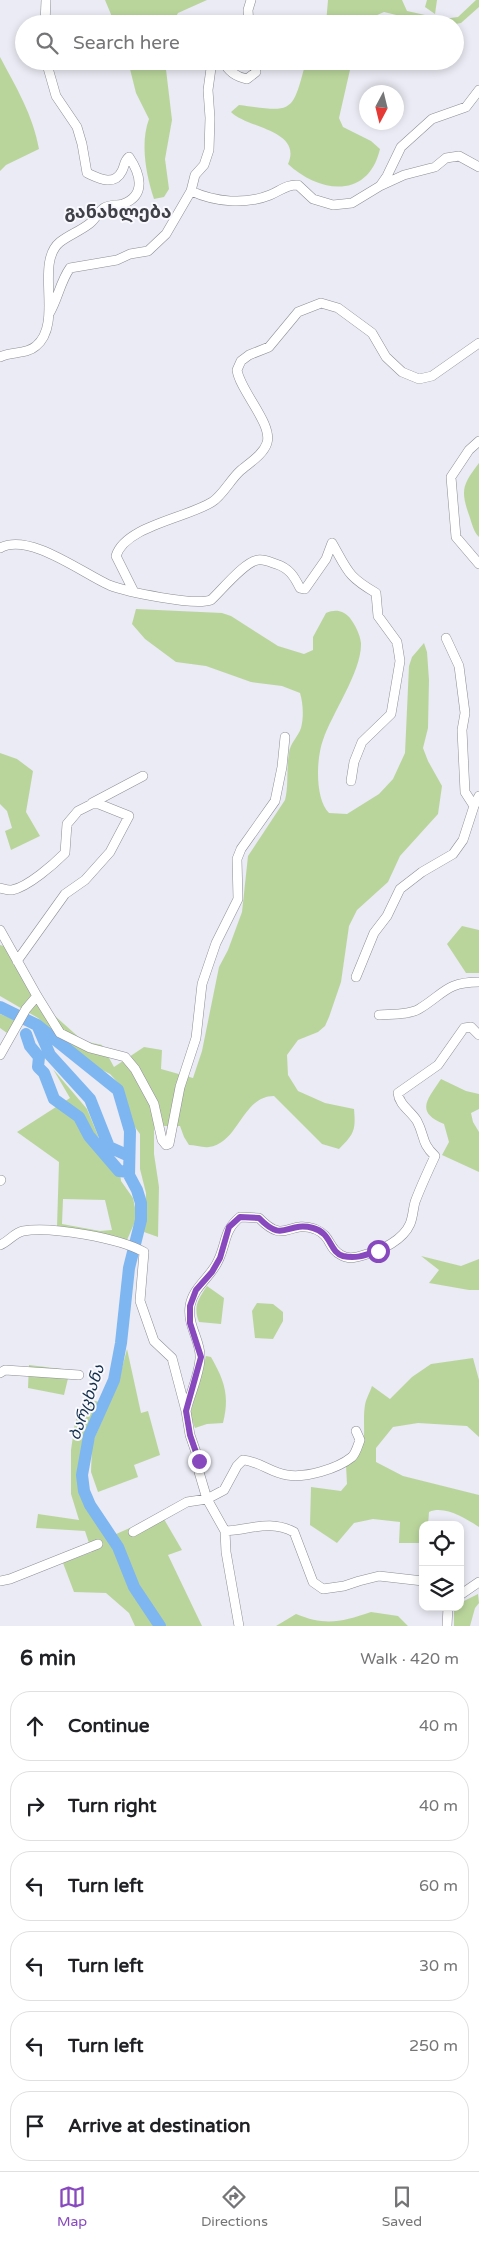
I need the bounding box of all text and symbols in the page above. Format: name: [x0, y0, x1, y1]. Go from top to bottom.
search box: [15, 15, 464, 70]
icon: search: [33, 29, 61, 57]
text: Search here: [73, 32, 180, 54]
north arrow: [359, 85, 404, 130]
district label: განახლება: [64, 201, 172, 223]
route start: [367, 1240, 390, 1263]
water label: ბარცხანა: [65, 1362, 109, 1443]
route end: [188, 1450, 211, 1473]
map controls: [419, 1521, 464, 1611]
button: locate: [419, 1521, 464, 1566]
button: layers: [419, 1566, 464, 1611]
text: 6 min: [20, 1646, 76, 1671]
text: Walk · 420 m: [360, 1649, 459, 1669]
icon: ahead: [21, 1712, 49, 1740]
text: Continue: [68, 1715, 150, 1737]
text: 40 m: [419, 1716, 458, 1736]
icon: right: [21, 1792, 49, 1820]
text: Turn right: [68, 1795, 156, 1817]
text: 40 m: [419, 1796, 458, 1816]
icon: left: [21, 1872, 49, 1900]
text: Turn left: [68, 1875, 144, 1897]
text: 60 m: [419, 1876, 458, 1896]
icon: left: [21, 1952, 49, 1980]
text: Turn left: [68, 1955, 144, 1977]
text: 30 m: [419, 1956, 458, 1976]
icon: left: [21, 2032, 49, 2060]
text: Turn left: [68, 2035, 144, 2057]
text: 250 m: [409, 2036, 458, 2056]
icon: arrive: [21, 2112, 49, 2140]
text: Arrive at destination: [68, 2115, 251, 2137]
tab: Map: [57, 2183, 87, 2230]
tab: Directions: [201, 2183, 268, 2230]
tab: Saved: [382, 2183, 422, 2230]

